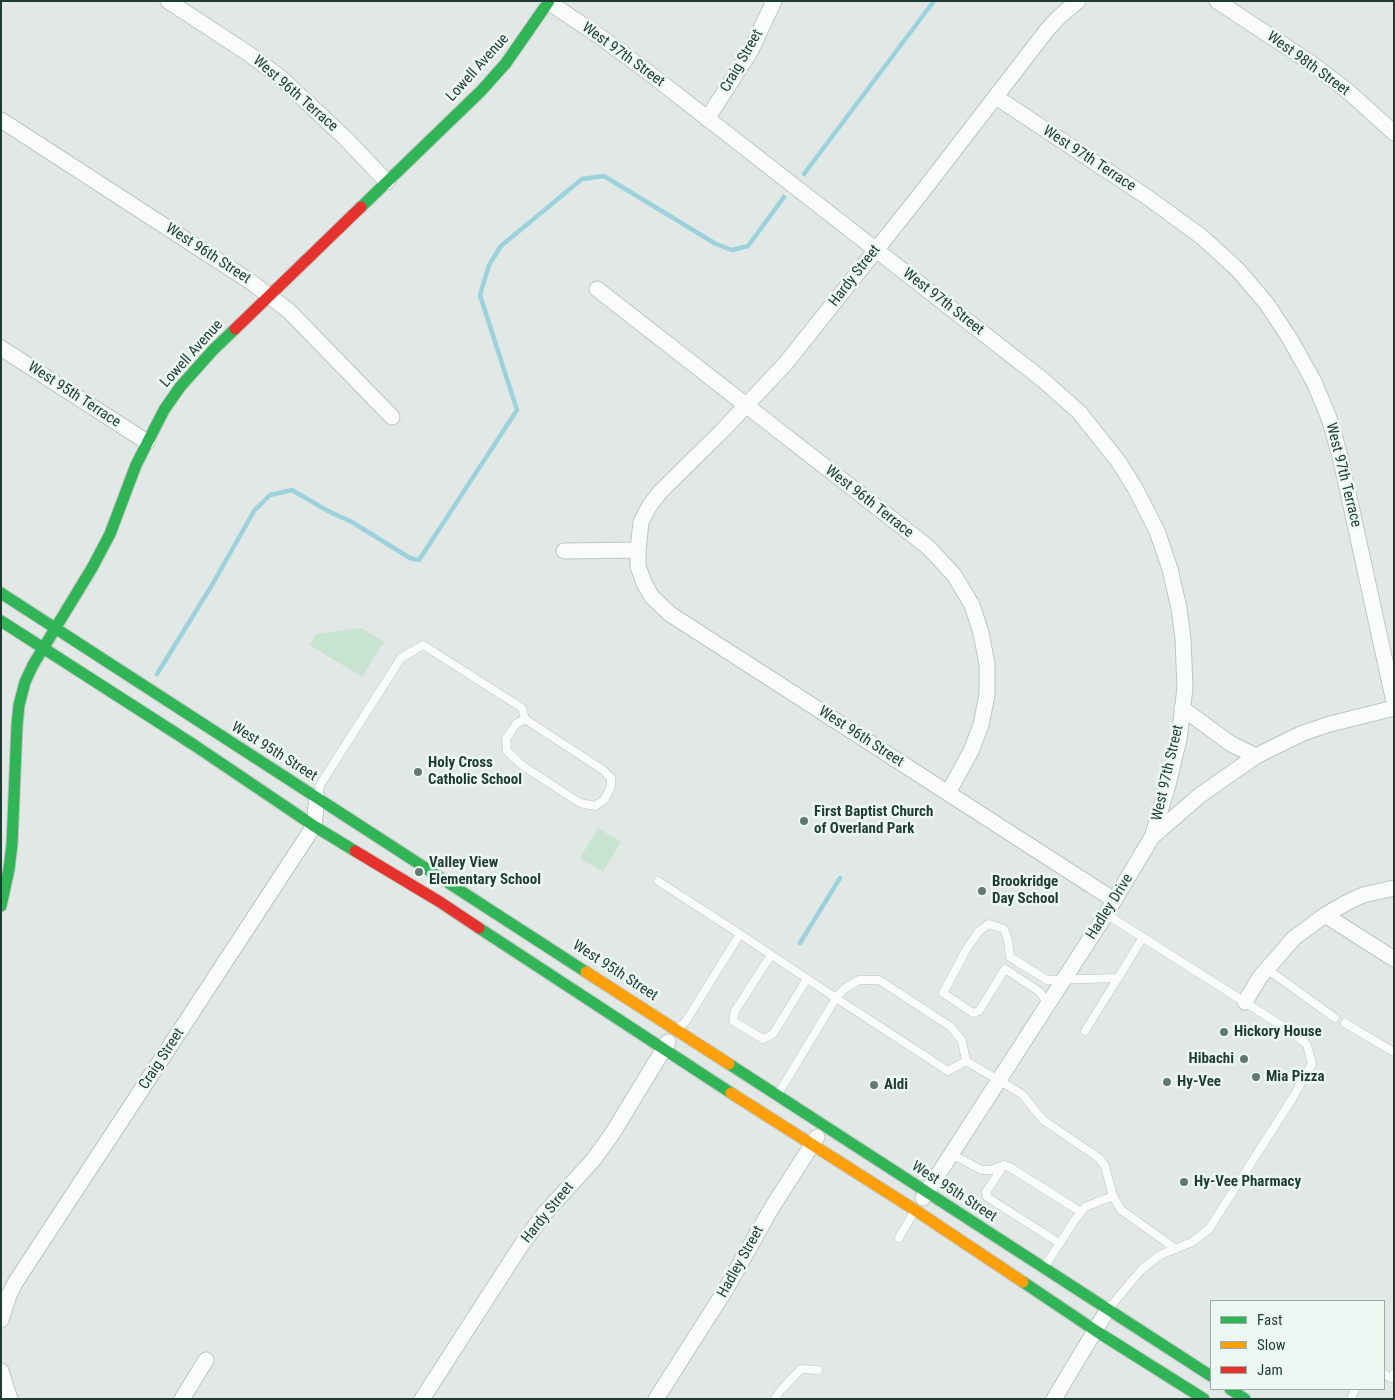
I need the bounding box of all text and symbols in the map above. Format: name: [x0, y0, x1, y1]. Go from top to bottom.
street label: West 97th Street: [578, 19, 668, 91]
street label: Craig Street: [717, 26, 767, 96]
street label: West 98th Street: [1263, 28, 1353, 100]
street label: Lowell Avenue: [443, 30, 513, 106]
street label: West 96th Terrace: [249, 52, 341, 136]
street label: West 97th Terrace: [1039, 122, 1139, 196]
street label: West 96th Street: [162, 220, 254, 288]
street label: Hardy Street: [825, 242, 885, 310]
street label: West 97th Street: [899, 265, 987, 339]
street label: Lowell Avenue: [157, 316, 227, 392]
street label: West 95th Terrace: [24, 358, 124, 432]
street label: West 97th Terrace: [1321, 421, 1365, 529]
street label: West 96th Terrace: [821, 462, 917, 542]
street label: West 96th Street: [815, 703, 907, 771]
street label: West 95th Street: [228, 718, 320, 786]
street label: West 97th Street: [1148, 723, 1188, 823]
place label: Holy Cross Catholic School: [428, 754, 522, 789]
marker: Holy Cross Catholic School: [412, 766, 424, 778]
place label: First Baptist Church of Overland Park: [814, 803, 933, 838]
marker: First Baptist Church of Overland Park: [798, 815, 810, 827]
place label: Valley View Elementary School: [429, 854, 541, 889]
marker: Valley View Elementary School: [413, 866, 425, 878]
street label: Hadley Drive: [1083, 871, 1137, 943]
place label: Brookridge Day School: [992, 873, 1059, 908]
marker: Brookridge Day School: [976, 885, 988, 897]
street label: West 95th Street: [569, 937, 661, 1005]
place label: Hickory House: [1234, 1023, 1322, 1041]
street label: Craig Street: [136, 1025, 188, 1093]
marker: Hickory House: [1218, 1026, 1230, 1038]
place label: Hibachi: [1188, 1050, 1234, 1068]
marker: Hibachi: [1238, 1053, 1250, 1065]
place label: Mia Pizza: [1266, 1068, 1325, 1086]
marker: Mia Pizza: [1250, 1071, 1262, 1083]
place label: Hy-Vee: [1177, 1073, 1221, 1091]
place label: Aldi: [884, 1076, 908, 1094]
marker: Hy-Vee: [1161, 1076, 1173, 1088]
marker: Aldi: [868, 1079, 880, 1091]
street label: West 95th Street: [908, 1158, 1000, 1226]
place label: Hy-Vee Pharmacy: [1194, 1173, 1301, 1191]
marker: Hy-Vee Pharmacy: [1178, 1176, 1190, 1188]
street label: Hardy Street: [518, 1179, 578, 1247]
street label: Hadley Street: [714, 1223, 768, 1301]
legend: [1210, 1300, 1385, 1390]
text: Fast: [1257, 1311, 1282, 1329]
text: Slow: [1257, 1336, 1286, 1354]
text: Jam: [1257, 1361, 1283, 1379]

